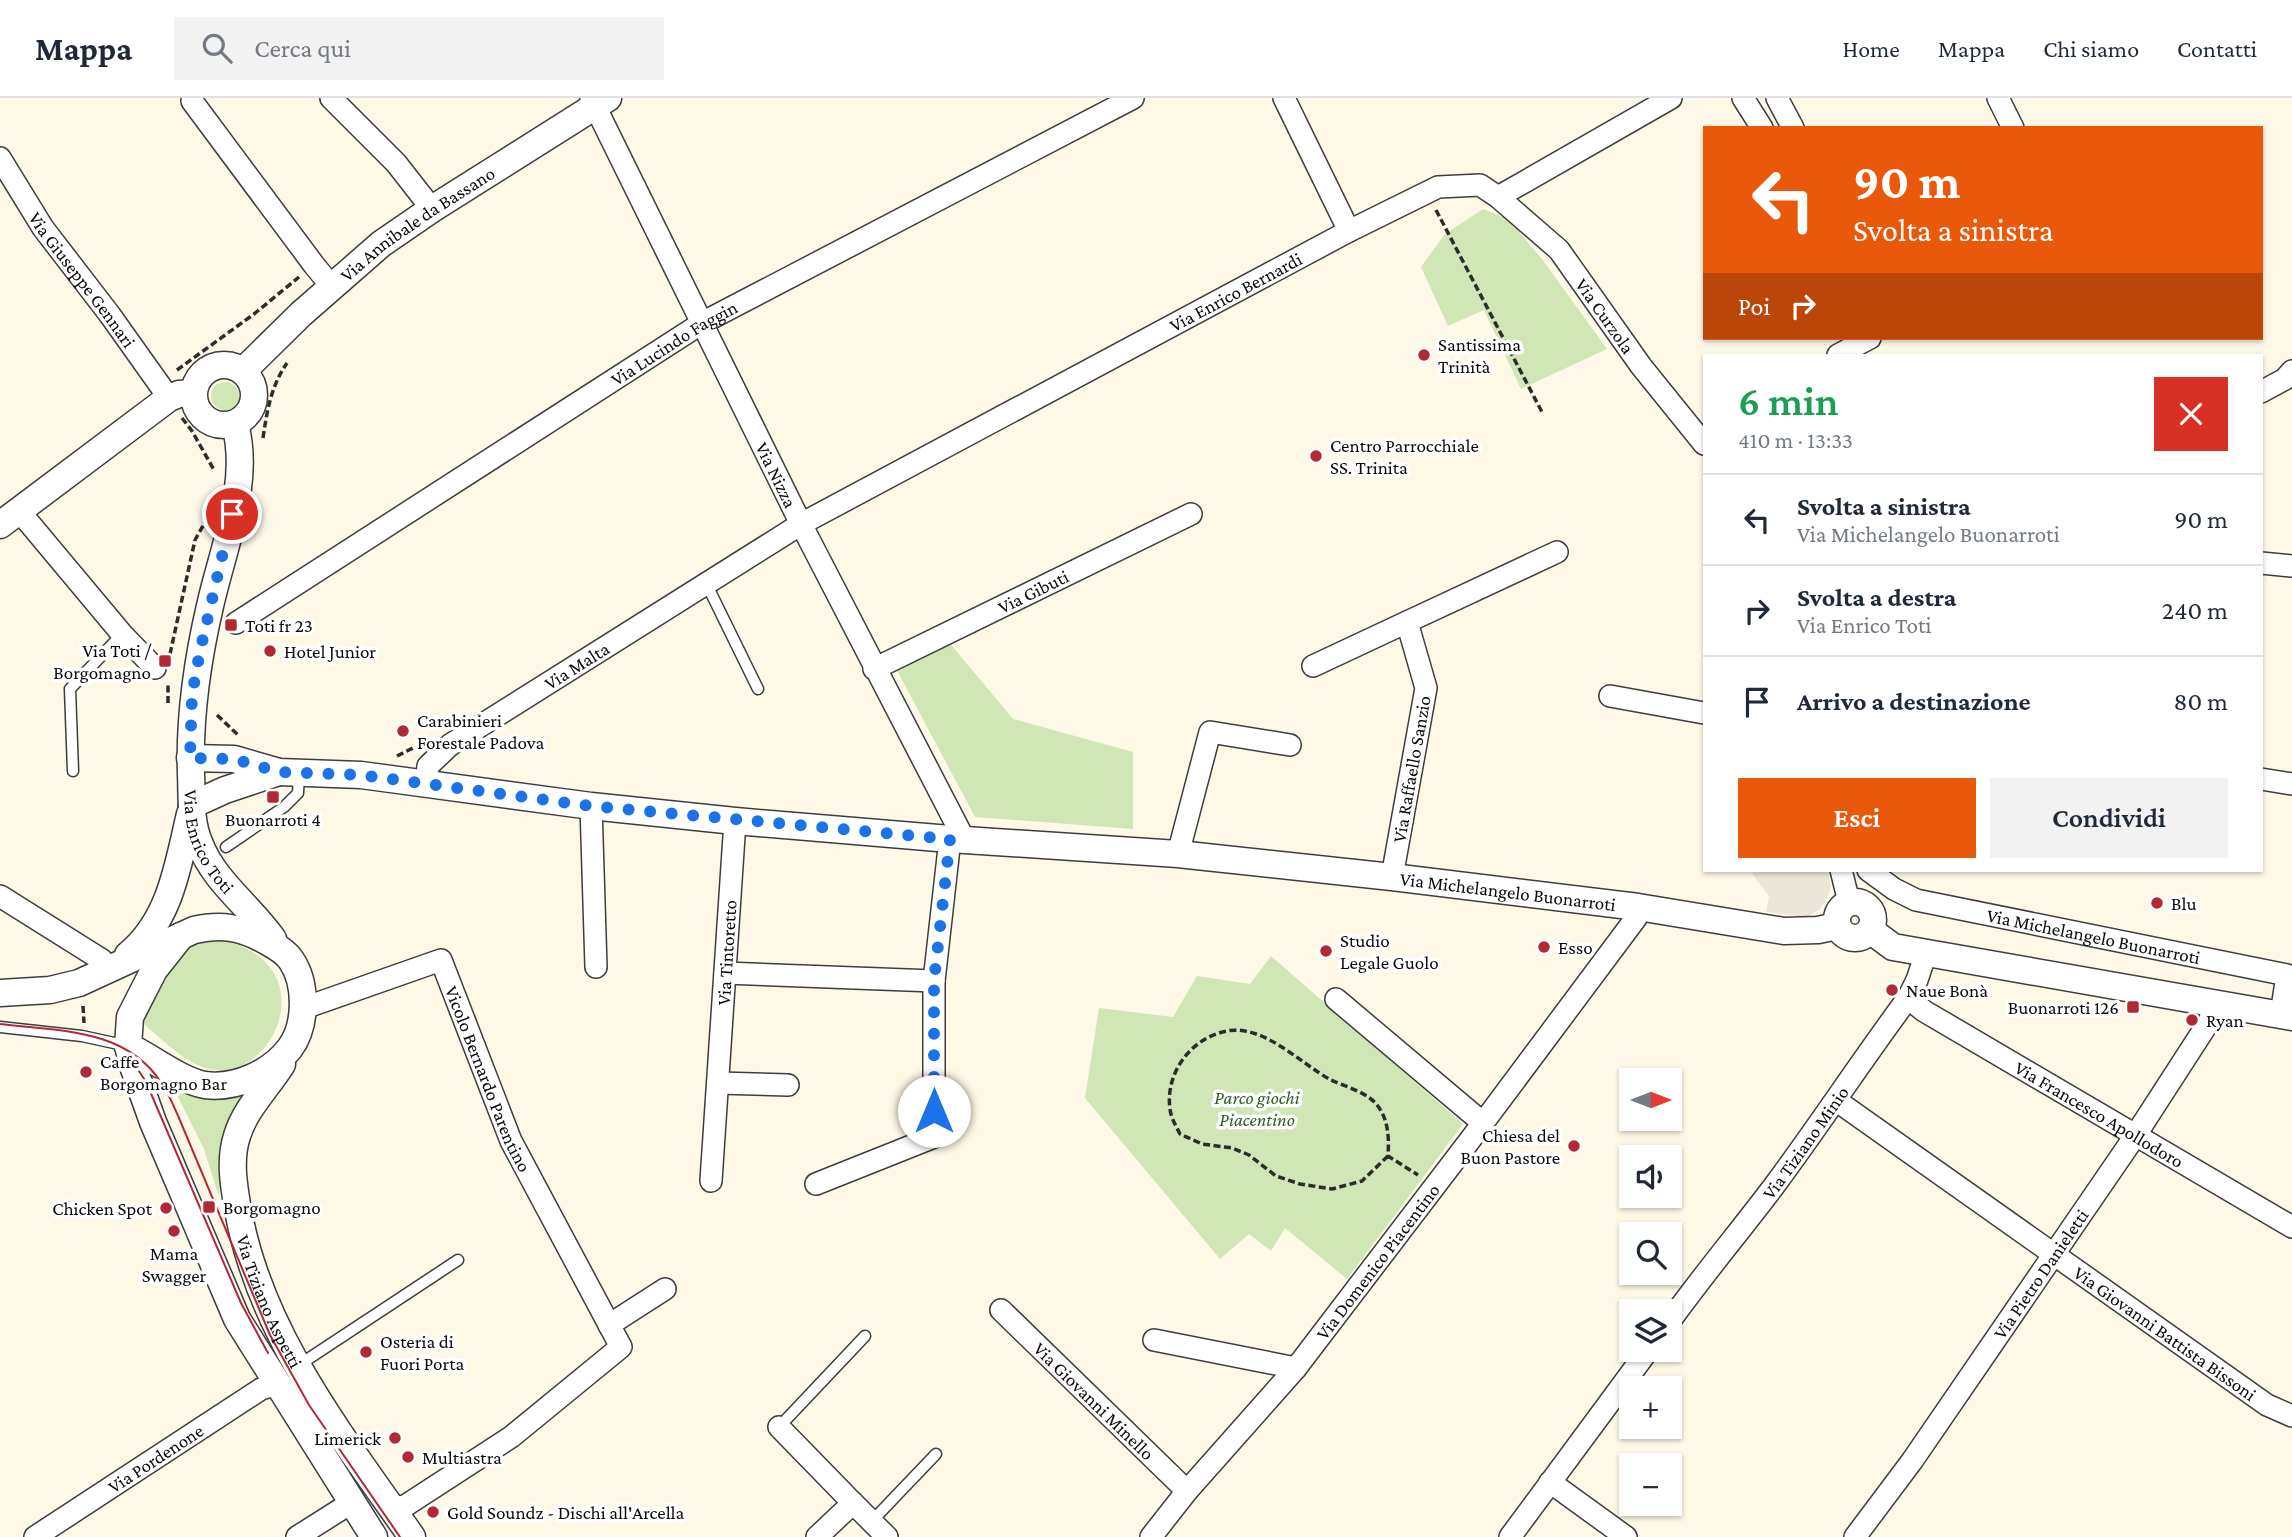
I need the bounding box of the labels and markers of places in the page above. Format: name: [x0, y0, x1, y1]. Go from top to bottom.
place label: Santissima Trinità: [1438, 334, 1521, 377]
marker: Santissima Trinità: [1416, 347, 1432, 363]
place label: Centro Parrocchiale SS. Trinita: [1330, 435, 1479, 478]
marker: Centro Parrocchiale SS. Trinita: [1308, 448, 1324, 464]
pin: [202, 484, 262, 544]
place label: Toti fr 23: [245, 615, 313, 636]
marker: Toti fr 23: [223, 617, 239, 633]
place label: Via Toti / Borgomagno: [53, 640, 152, 683]
place label: Hotel Junior: [284, 641, 376, 662]
marker: Hotel Junior: [262, 643, 278, 659]
marker: Via Toti / Borgomagno: [157, 653, 173, 669]
place label: Carabinieri Forestale Padova: [417, 710, 544, 753]
marker: Carabinieri Forestale Padova: [395, 723, 411, 739]
marker: Buonarroti 4: [265, 789, 281, 805]
place label: Buonarroti 4: [225, 809, 321, 830]
place label: Blu: [2171, 893, 2196, 914]
marker: Blu: [2149, 895, 2165, 911]
place label: Studio Legale Guolo: [1340, 930, 1439, 973]
place label: Esso: [1558, 937, 1593, 958]
marker: Esso: [1536, 939, 1552, 955]
marker: Studio Legale Guolo: [1318, 943, 1334, 959]
place label: Naue Bonà: [1906, 980, 1988, 1001]
marker: Naue Bonà: [1884, 982, 1900, 998]
place label: Buonarroti 126: [2008, 997, 2119, 1018]
marker: Buonarroti 126: [2125, 999, 2141, 1015]
place label: Ryan: [2206, 1010, 2244, 1031]
marker: Ryan: [2184, 1012, 2200, 1028]
place label: Caffe Borgomagno Bar: [100, 1051, 227, 1094]
marker: Caffe Borgomagno Bar: [78, 1064, 94, 1080]
place label: Chiesa del Buon Pastore: [1461, 1125, 1560, 1168]
marker: Chiesa del Buon Pastore: [1566, 1138, 1582, 1154]
place label: Borgomagno: [223, 1197, 321, 1218]
place label: Chicken Spot: [52, 1198, 153, 1219]
marker: Borgomagno: [201, 1199, 217, 1215]
marker: Chicken Spot: [158, 1200, 174, 1216]
marker: Mama Swagger: [166, 1223, 182, 1239]
place label: Mama Swagger: [142, 1243, 207, 1286]
place label: Osteria di Fuori Porta: [380, 1331, 464, 1374]
marker: Osteria di Fuori Porta: [358, 1344, 374, 1360]
place label: Limerick: [314, 1428, 382, 1449]
marker: Limerick: [387, 1430, 403, 1446]
place label: Multiastra: [422, 1447, 502, 1468]
marker: Multiastra: [400, 1449, 416, 1465]
place label: Gold Soundz - Dischi all'Arcella: [447, 1502, 685, 1523]
marker: Gold Soundz - Dischi all'Arcella: [425, 1504, 441, 1520]

